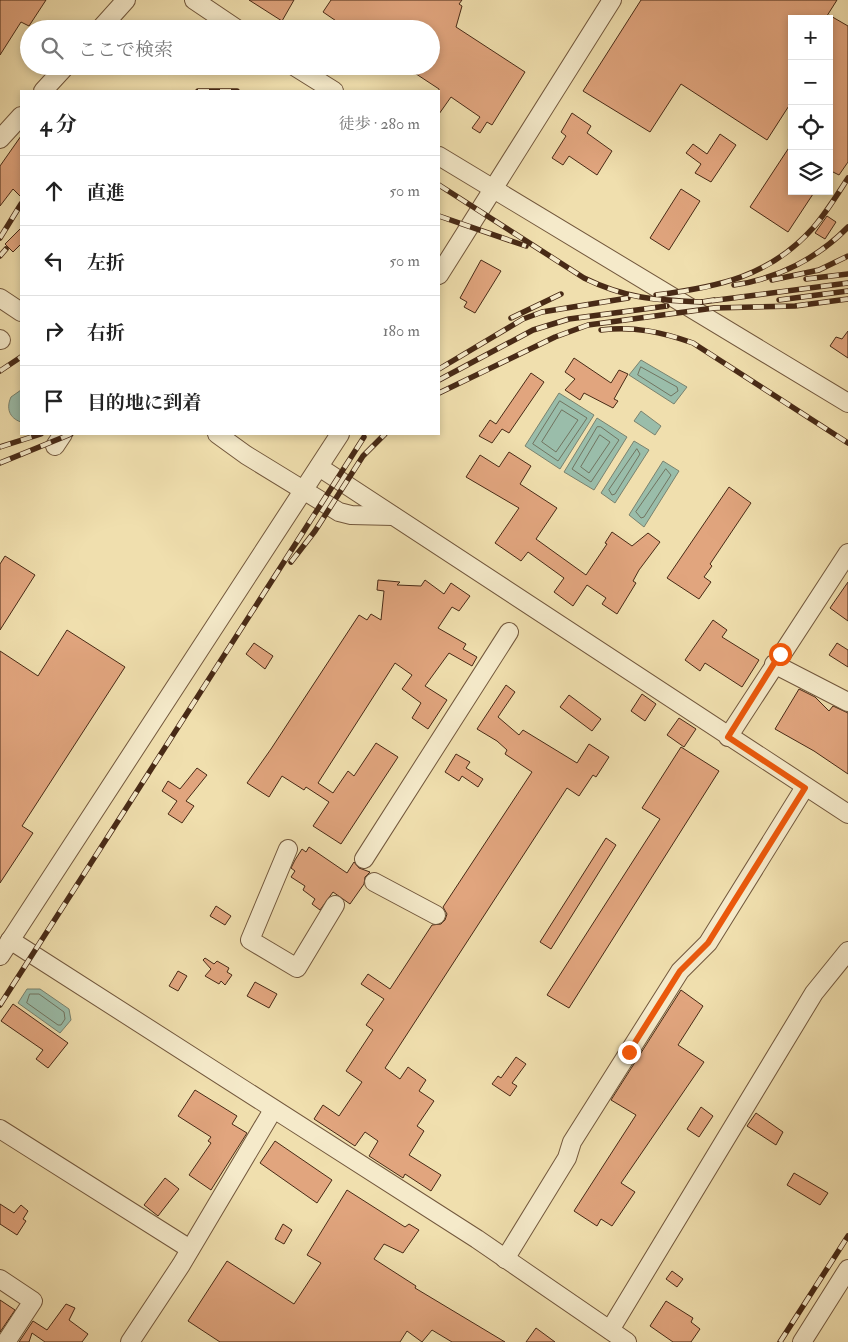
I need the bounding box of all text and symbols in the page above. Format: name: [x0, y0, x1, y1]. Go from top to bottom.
map controls: [788, 15, 833, 195]
button: +: [788, 15, 833, 60]
search box: [20, 20, 440, 75]
icon: search: [38, 34, 66, 62]
text: ここで検索: [78, 38, 173, 62]
button: −: [788, 60, 833, 105]
button: locate: [788, 105, 833, 150]
text: 4 分: [40, 111, 77, 138]
text: 徒歩 · 280 m: [339, 114, 420, 134]
button: layers: [788, 150, 833, 195]
icon: ahead: [40, 177, 68, 205]
text: 直進: [87, 181, 125, 205]
text: 50 m: [389, 181, 420, 201]
icon: left: [40, 247, 68, 275]
text: 左折: [87, 251, 125, 275]
text: 50 m: [389, 251, 420, 271]
icon: right: [40, 317, 68, 345]
text: 右折: [87, 321, 125, 345]
text: 180 m: [383, 321, 420, 341]
icon: arrive: [40, 387, 68, 415]
text: 目的地に到着: [87, 391, 201, 415]
route start: [769, 643, 792, 666]
route end: [618, 1041, 641, 1064]

